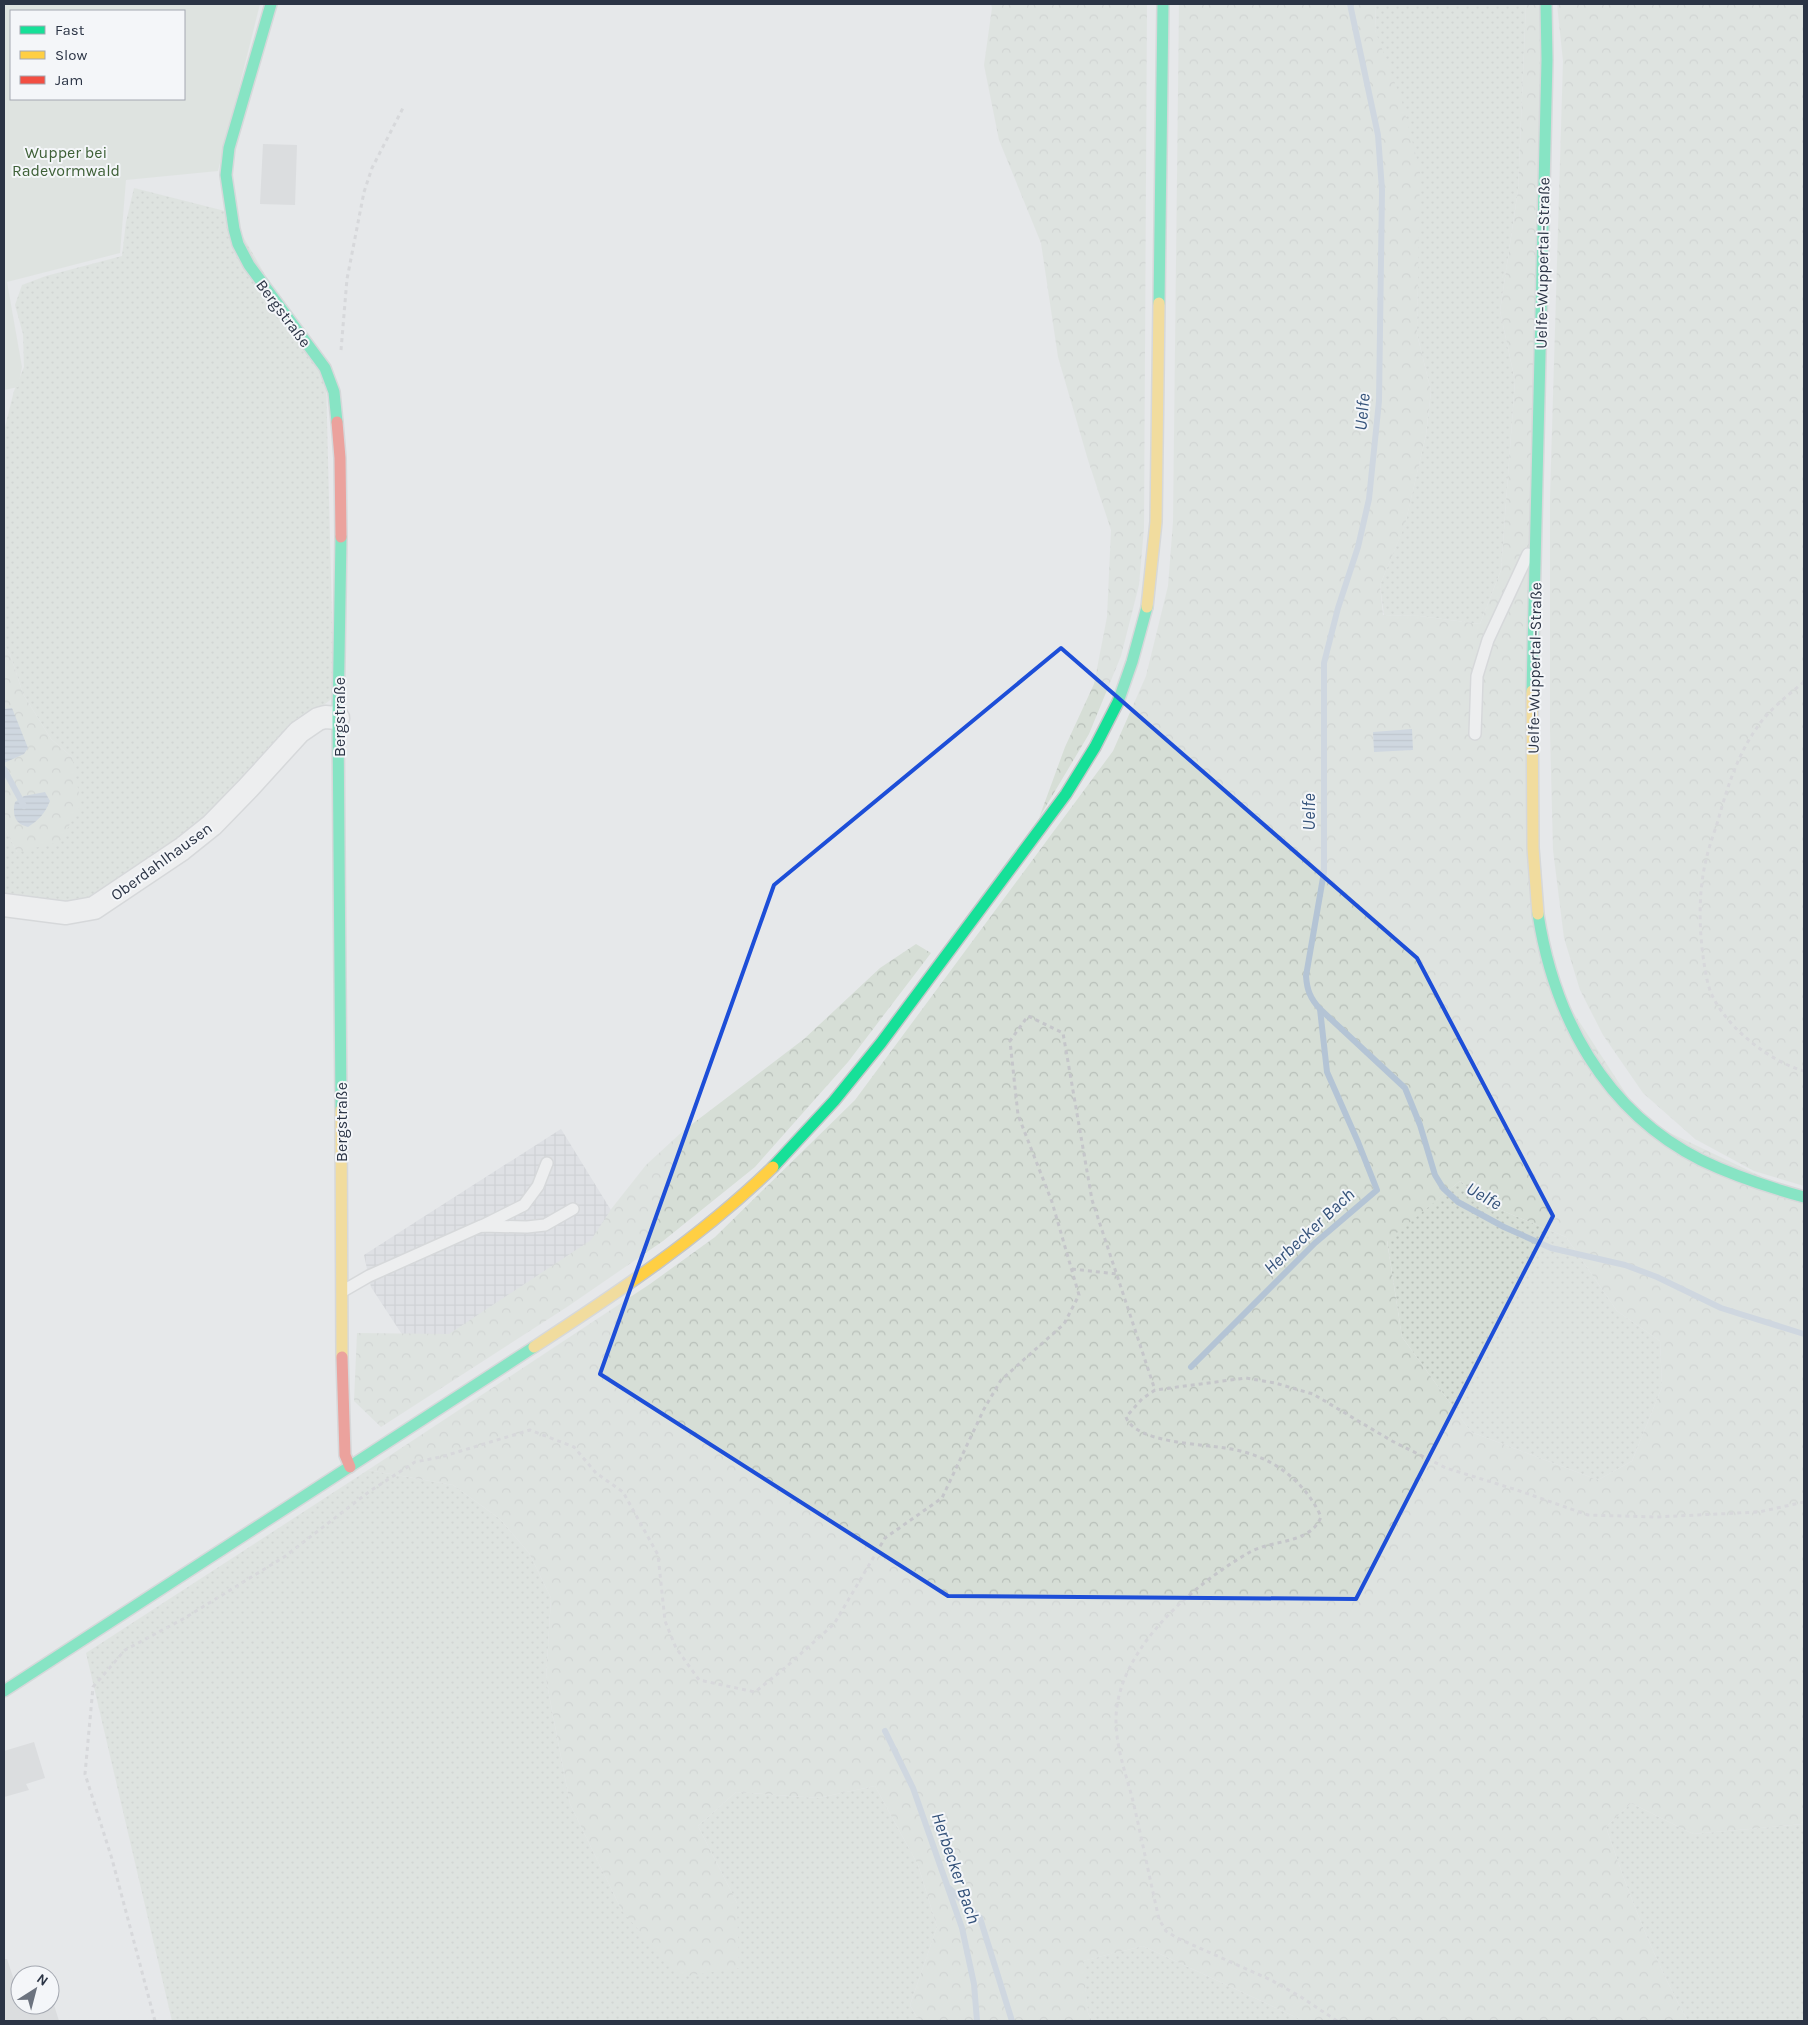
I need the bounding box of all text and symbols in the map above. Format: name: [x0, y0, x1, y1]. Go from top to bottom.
legend: [10, 10, 185, 100]
text: Fast: [55, 21, 85, 39]
text: Slow: [55, 46, 87, 64]
text: Jam: [55, 71, 83, 89]
park label: Wupper bei Radevormwald: [12, 143, 120, 180]
street label: Uelfe-Wuppertal-Straße: [1532, 177, 1553, 349]
street label: Bergstraße: [252, 276, 315, 351]
water label: Uelfe: [1349, 392, 1375, 432]
street label: Uelfe-Wuppertal-Straße: [1524, 582, 1545, 754]
street label: Bergstraße: [330, 677, 349, 757]
water label: Uelfe: [1298, 793, 1320, 831]
street label: Oberdahlhausen: [107, 818, 216, 905]
street label: Bergstraße: [332, 1082, 351, 1162]
water label: Uelfe: [1462, 1177, 1506, 1215]
water label: Herbecker Bach: [1259, 1183, 1359, 1279]
water label: Herbecker Bach: [927, 1809, 985, 1927]
north arrow: [10, 1965, 60, 2015]
text: N: [33, 1970, 51, 1990]

